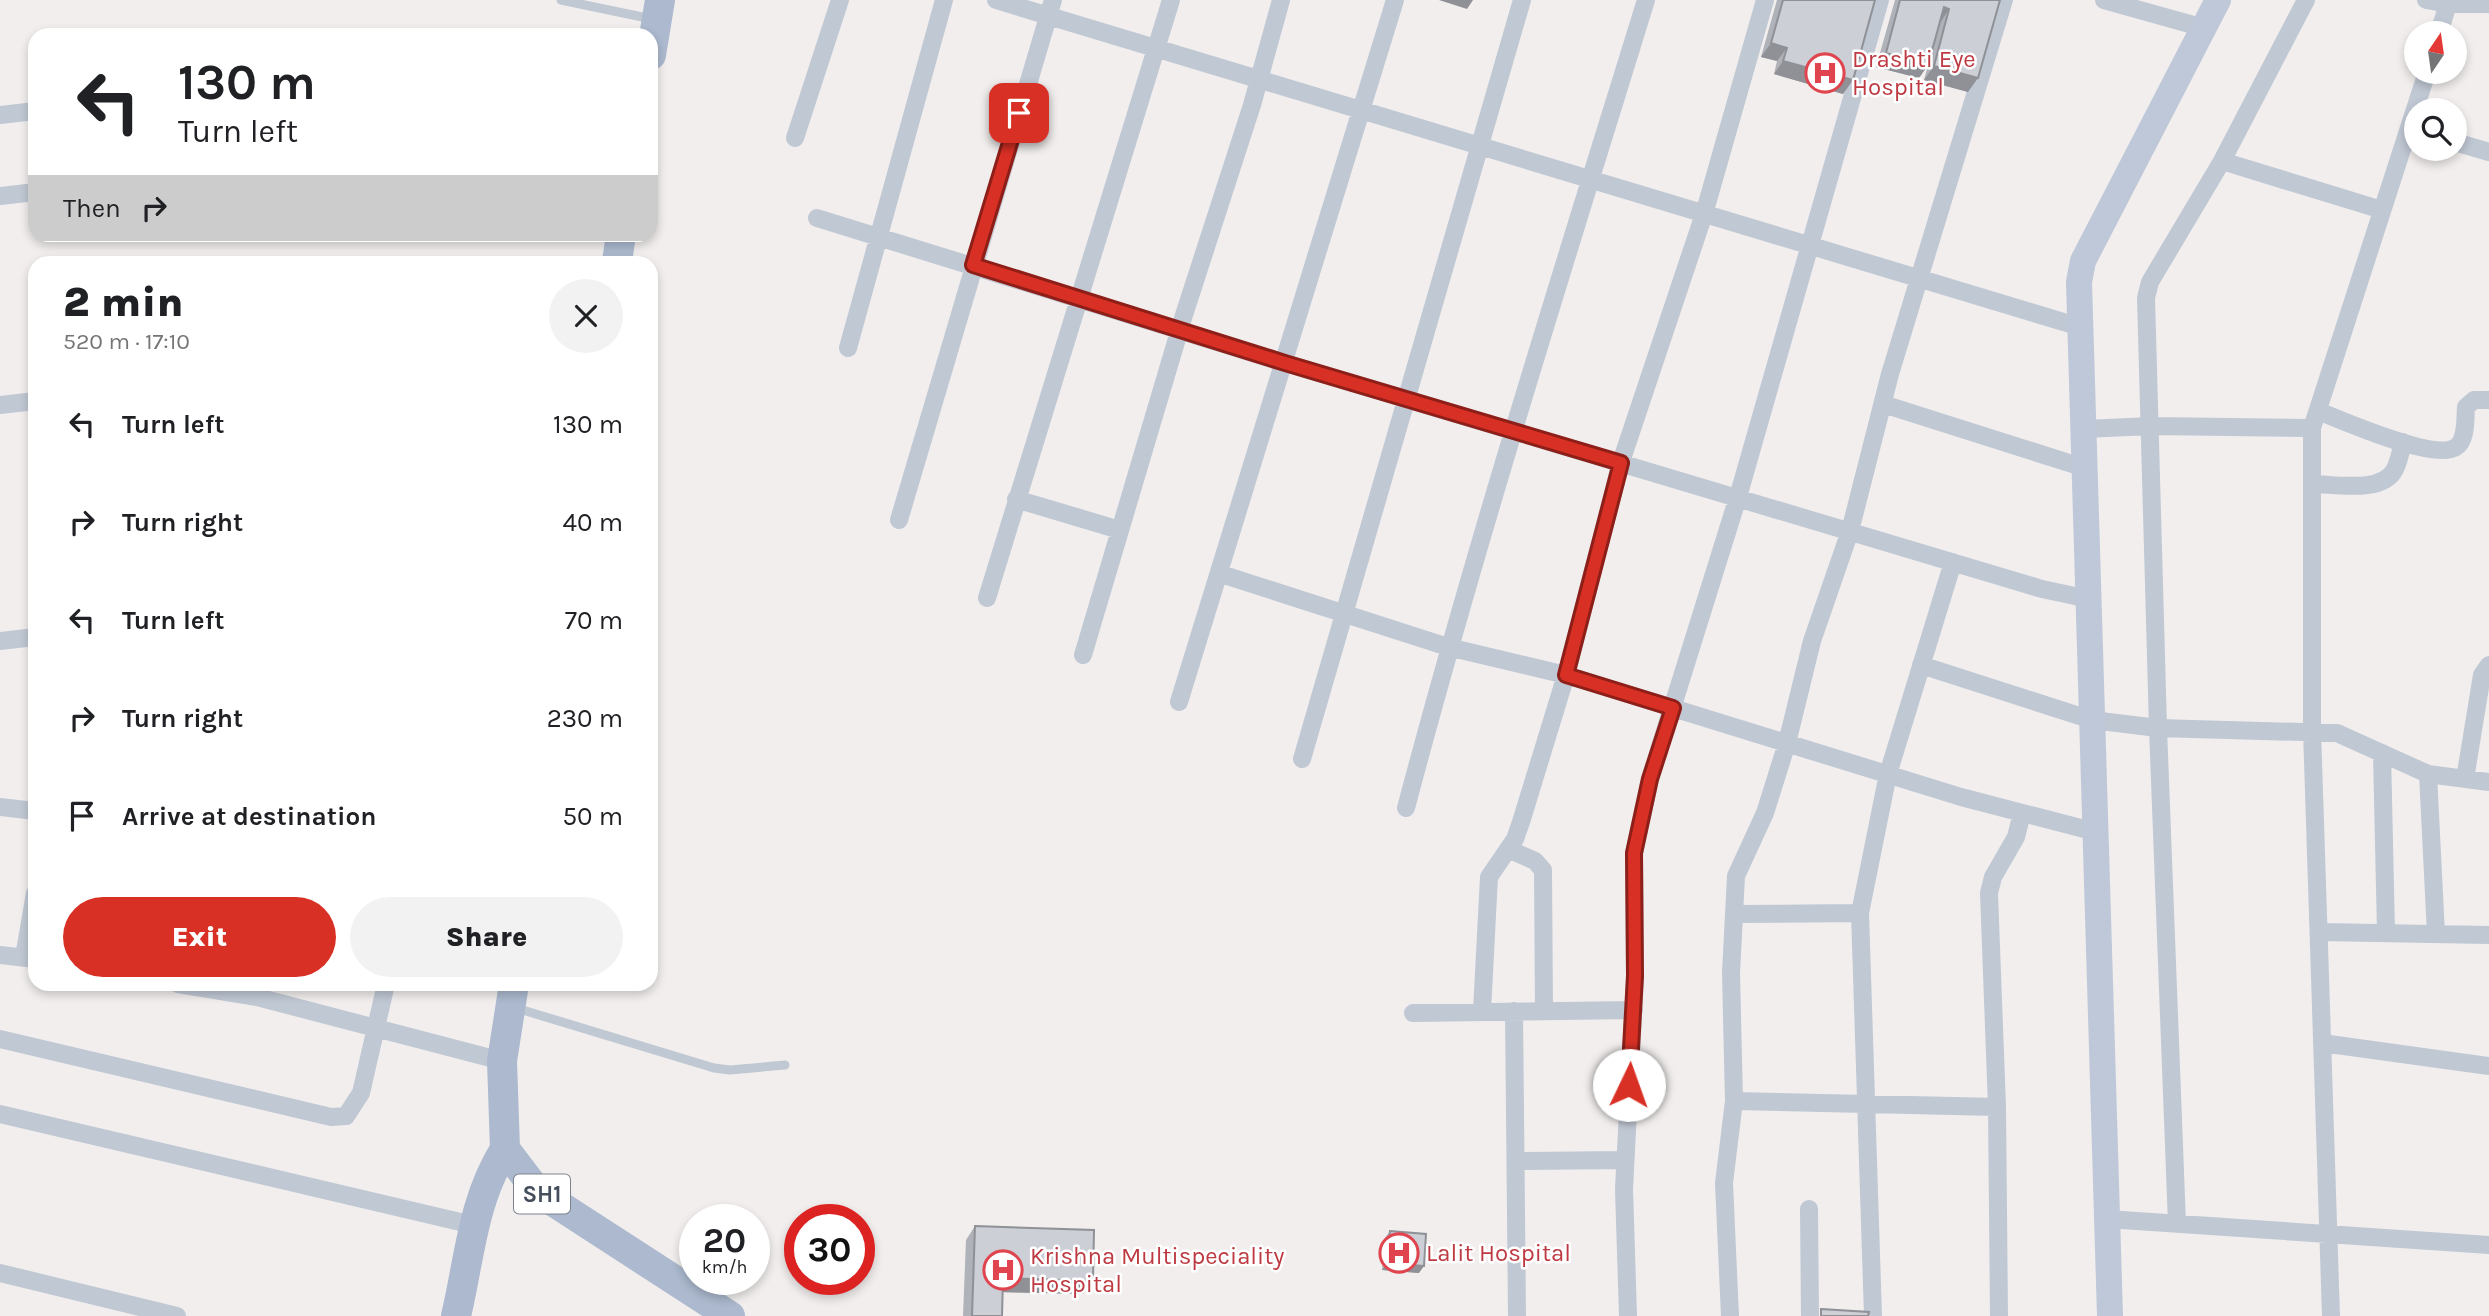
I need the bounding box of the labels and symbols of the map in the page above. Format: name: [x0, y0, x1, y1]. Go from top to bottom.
north arrow: [2404, 21, 2468, 84]
place label: Drashti Eye Hospital: [1852, 45, 1976, 101]
hospital icon: Drashti Eye Hospital: [1804, 52, 1846, 94]
pin: [989, 83, 1049, 143]
position arrow: [1592, 1048, 1666, 1122]
road number: SH1: [514, 1175, 570, 1214]
speed limit sign: 30: [784, 1204, 875, 1295]
hospital icon: Lalit Hospital: [1378, 1232, 1420, 1274]
place label: Lalit Hospital: [1426, 1239, 1571, 1267]
place label: Krishna Multispeciality Hospital: [1030, 1242, 1284, 1298]
hospital icon: Krishna Multispeciality Hospital: [982, 1249, 1024, 1291]

